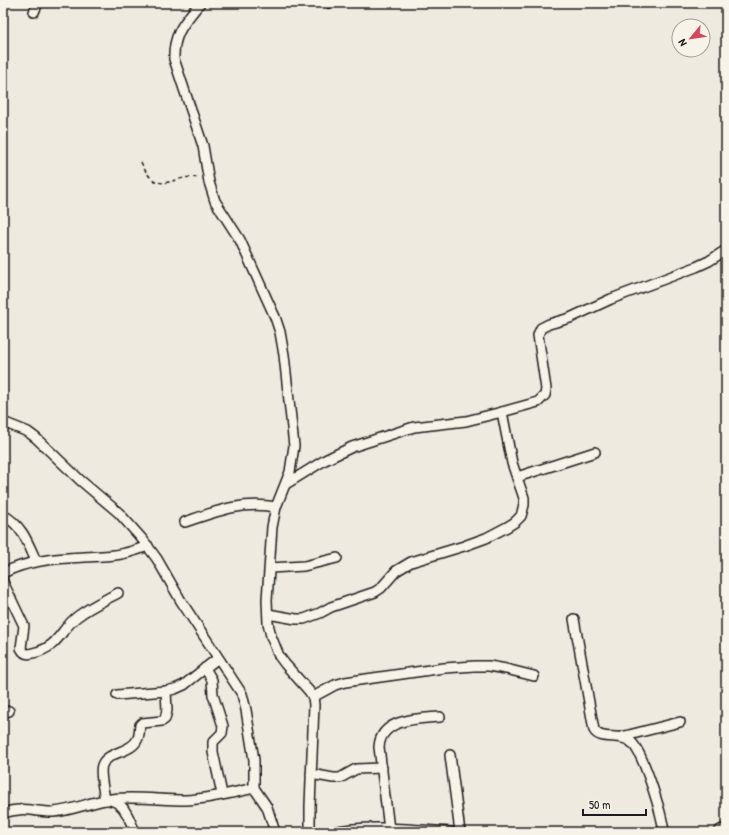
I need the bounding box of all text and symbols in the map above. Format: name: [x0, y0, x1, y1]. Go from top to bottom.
north arrow: [671, 18, 711, 58]
text: N: [675, 37, 690, 49]
scale bar: [583, 791, 646, 817]
text: 50 m: [589, 796, 610, 813]

